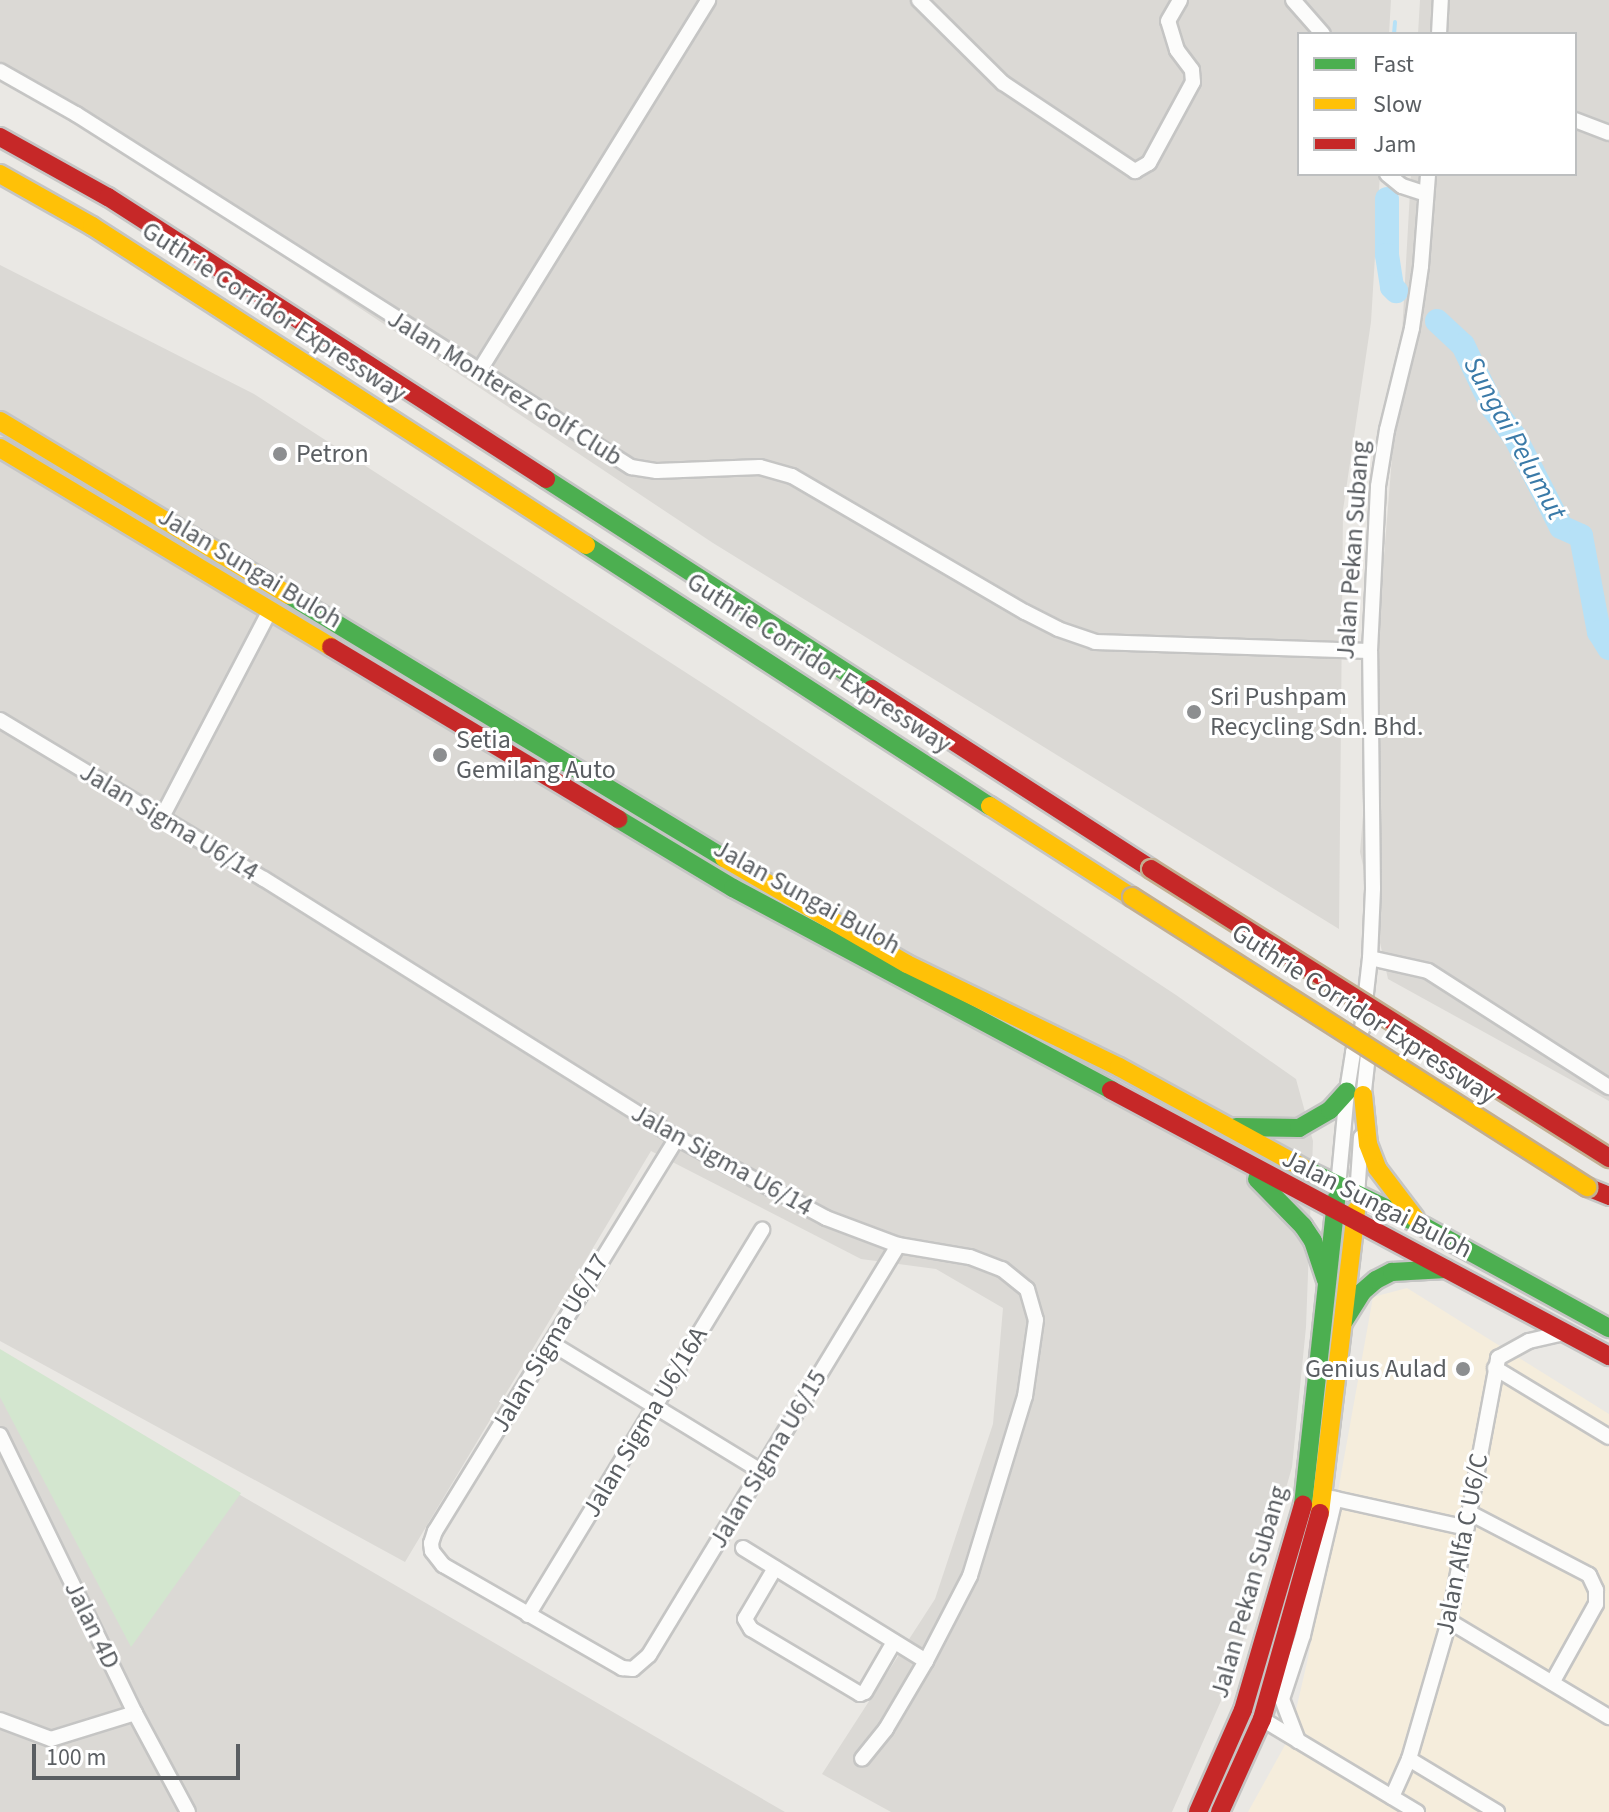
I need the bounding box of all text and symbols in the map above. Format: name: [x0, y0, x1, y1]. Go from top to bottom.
legend: [1297, 32, 1577, 176]
text: Fast: [1373, 47, 1414, 82]
text: Slow: [1373, 87, 1422, 122]
text: Jam: [1373, 127, 1417, 162]
street label: Guthrie Corridor Expressway: [136, 215, 412, 409]
street label: Jalan Monterez Golf Club: [382, 303, 628, 473]
water label: Sungai Pelumut: [1456, 350, 1574, 526]
place label: Petron: [296, 438, 369, 470]
street label: Jalan Pekan Subang: [1330, 440, 1376, 660]
marker: Petron: [271, 445, 289, 463]
street label: Jalan Sungai Buloh: [153, 501, 347, 635]
street label: Guthrie Corridor Expressway: [681, 566, 957, 760]
place label: Sri Pushpam Recycling Sdn. Bhd.: [1210, 681, 1423, 742]
marker: Sri Pushpam Recycling Sdn. Bhd.: [1185, 703, 1203, 721]
place label: Setia Gemilang Auto: [456, 724, 616, 786]
marker: Setia Gemilang Auto: [431, 746, 449, 764]
street label: Jalan Sigma U6/14: [74, 756, 264, 888]
street label: Jalan Sungai Buloh: [708, 833, 906, 961]
street label: Guthrie Corridor Expressway: [1226, 917, 1502, 1111]
street label: Jalan Sigma U6/14: [626, 1097, 818, 1223]
street label: Jalan Sungai Buloh: [1277, 1143, 1477, 1265]
street label: Jalan Sigma U6/17: [484, 1248, 616, 1438]
street label: Jalan Sigma U6/16A: [576, 1321, 714, 1523]
place label: Genius Aulad: [1305, 1353, 1447, 1385]
marker: Genius Aulad: [1454, 1360, 1472, 1378]
street label: Jalan Sigma U6/15: [702, 1364, 834, 1554]
street label: Jalan Alfa C U6/C: [1429, 1451, 1495, 1637]
street label: Jalan Pekan Subang: [1204, 1482, 1294, 1702]
street label: Jalan 4D: [57, 1576, 127, 1674]
scale bar: [36, 1728, 244, 1778]
text: 100 m: [46, 1740, 106, 1775]

